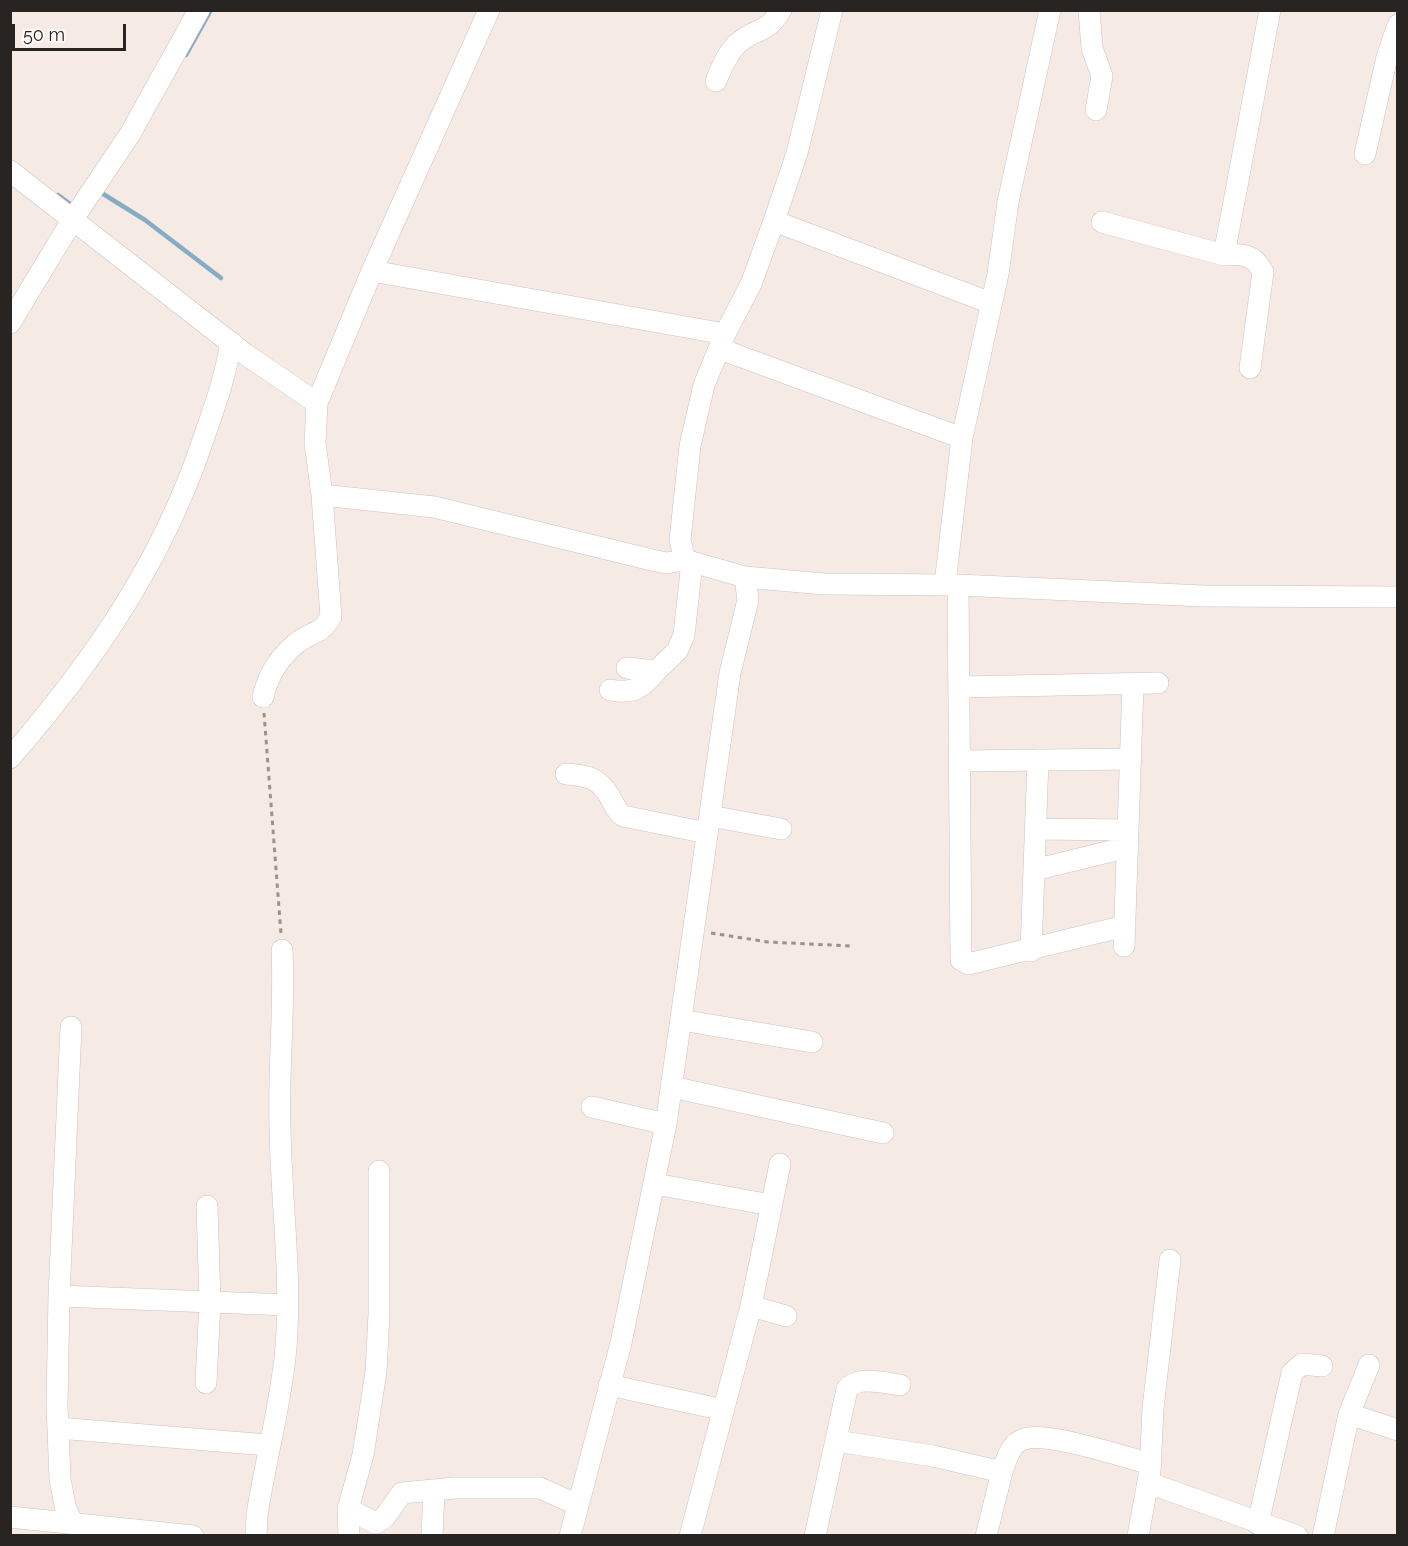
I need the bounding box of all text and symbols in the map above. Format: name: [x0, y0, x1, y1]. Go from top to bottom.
scale bar: [15, 12, 129, 50]
text: 50 m: [23, 24, 65, 45]

